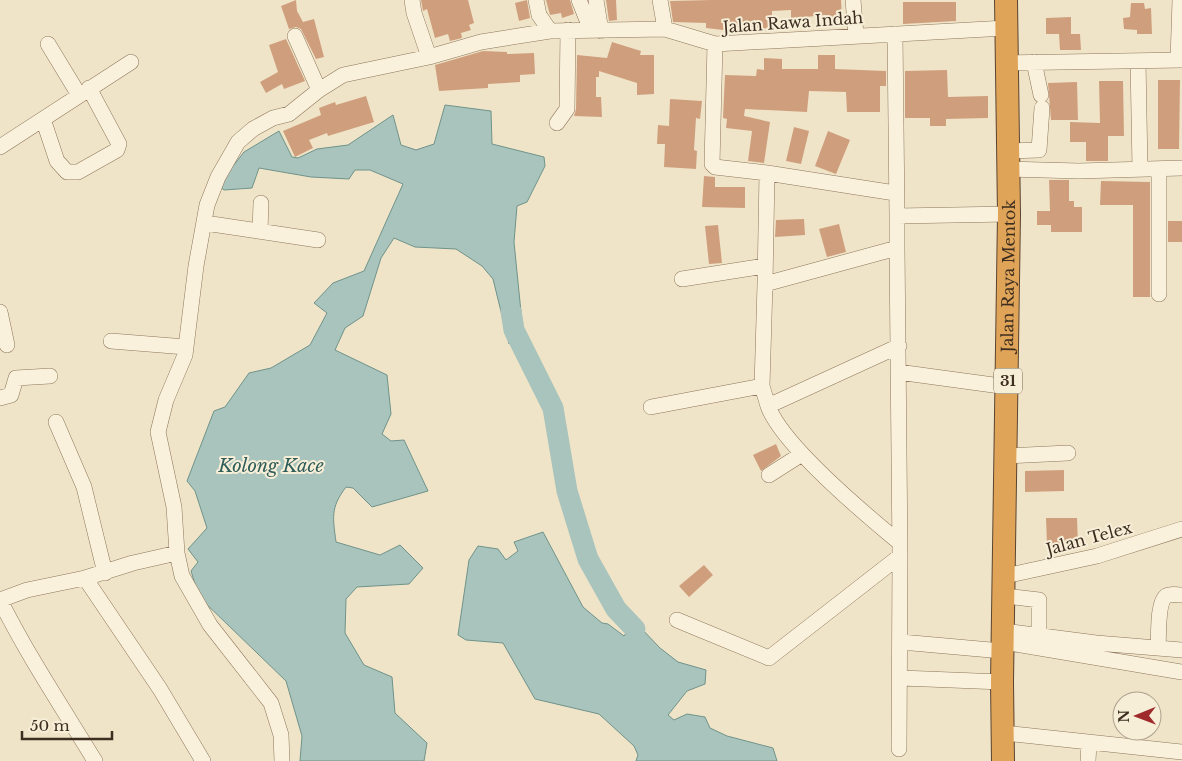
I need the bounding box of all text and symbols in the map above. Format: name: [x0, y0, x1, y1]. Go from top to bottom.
street label: Jalan Rawa Indah: [720, 7, 864, 37]
street label: Jalan Raya Mentok: [997, 200, 1019, 354]
road number: 31: [994, 368, 1022, 394]
water label: Kolong Kace: [217, 455, 324, 477]
street label: Jalan Telex: [1042, 517, 1134, 560]
north arrow: [1112, 691, 1162, 741]
scale bar: [22, 708, 112, 740]
text: N: [1115, 709, 1133, 723]
text: 50 m: [30, 716, 70, 735]

